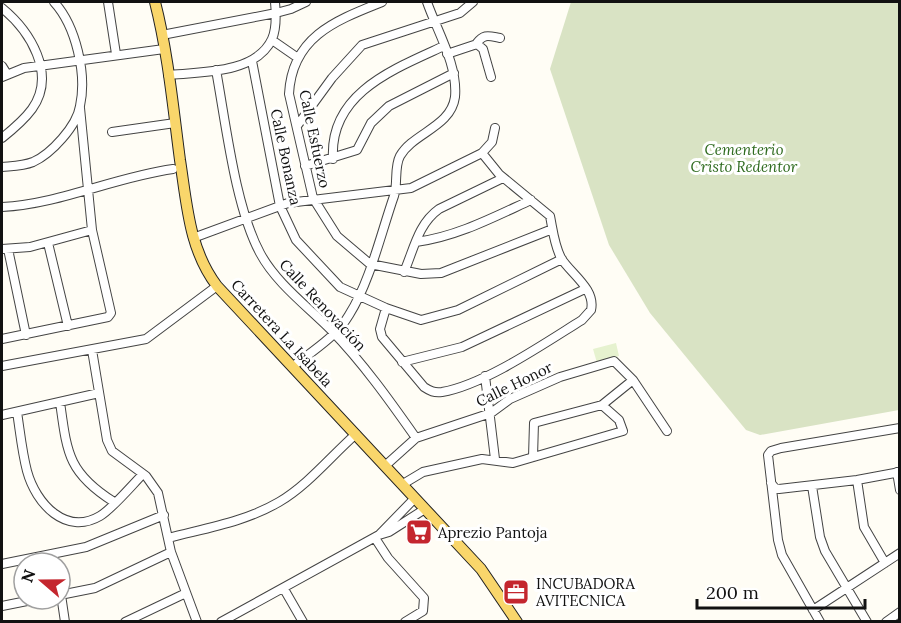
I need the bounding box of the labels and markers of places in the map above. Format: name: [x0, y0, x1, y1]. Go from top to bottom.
supermarket icon: Aprezio Pantoja: [404, 517, 434, 547]
place label: Aprezio Pantoja: [437, 523, 548, 542]
place label: INCUBADORA AVITECNICA: [535, 574, 636, 610]
office icon: INCUBADORA AVITECNICA: [501, 577, 531, 607]

